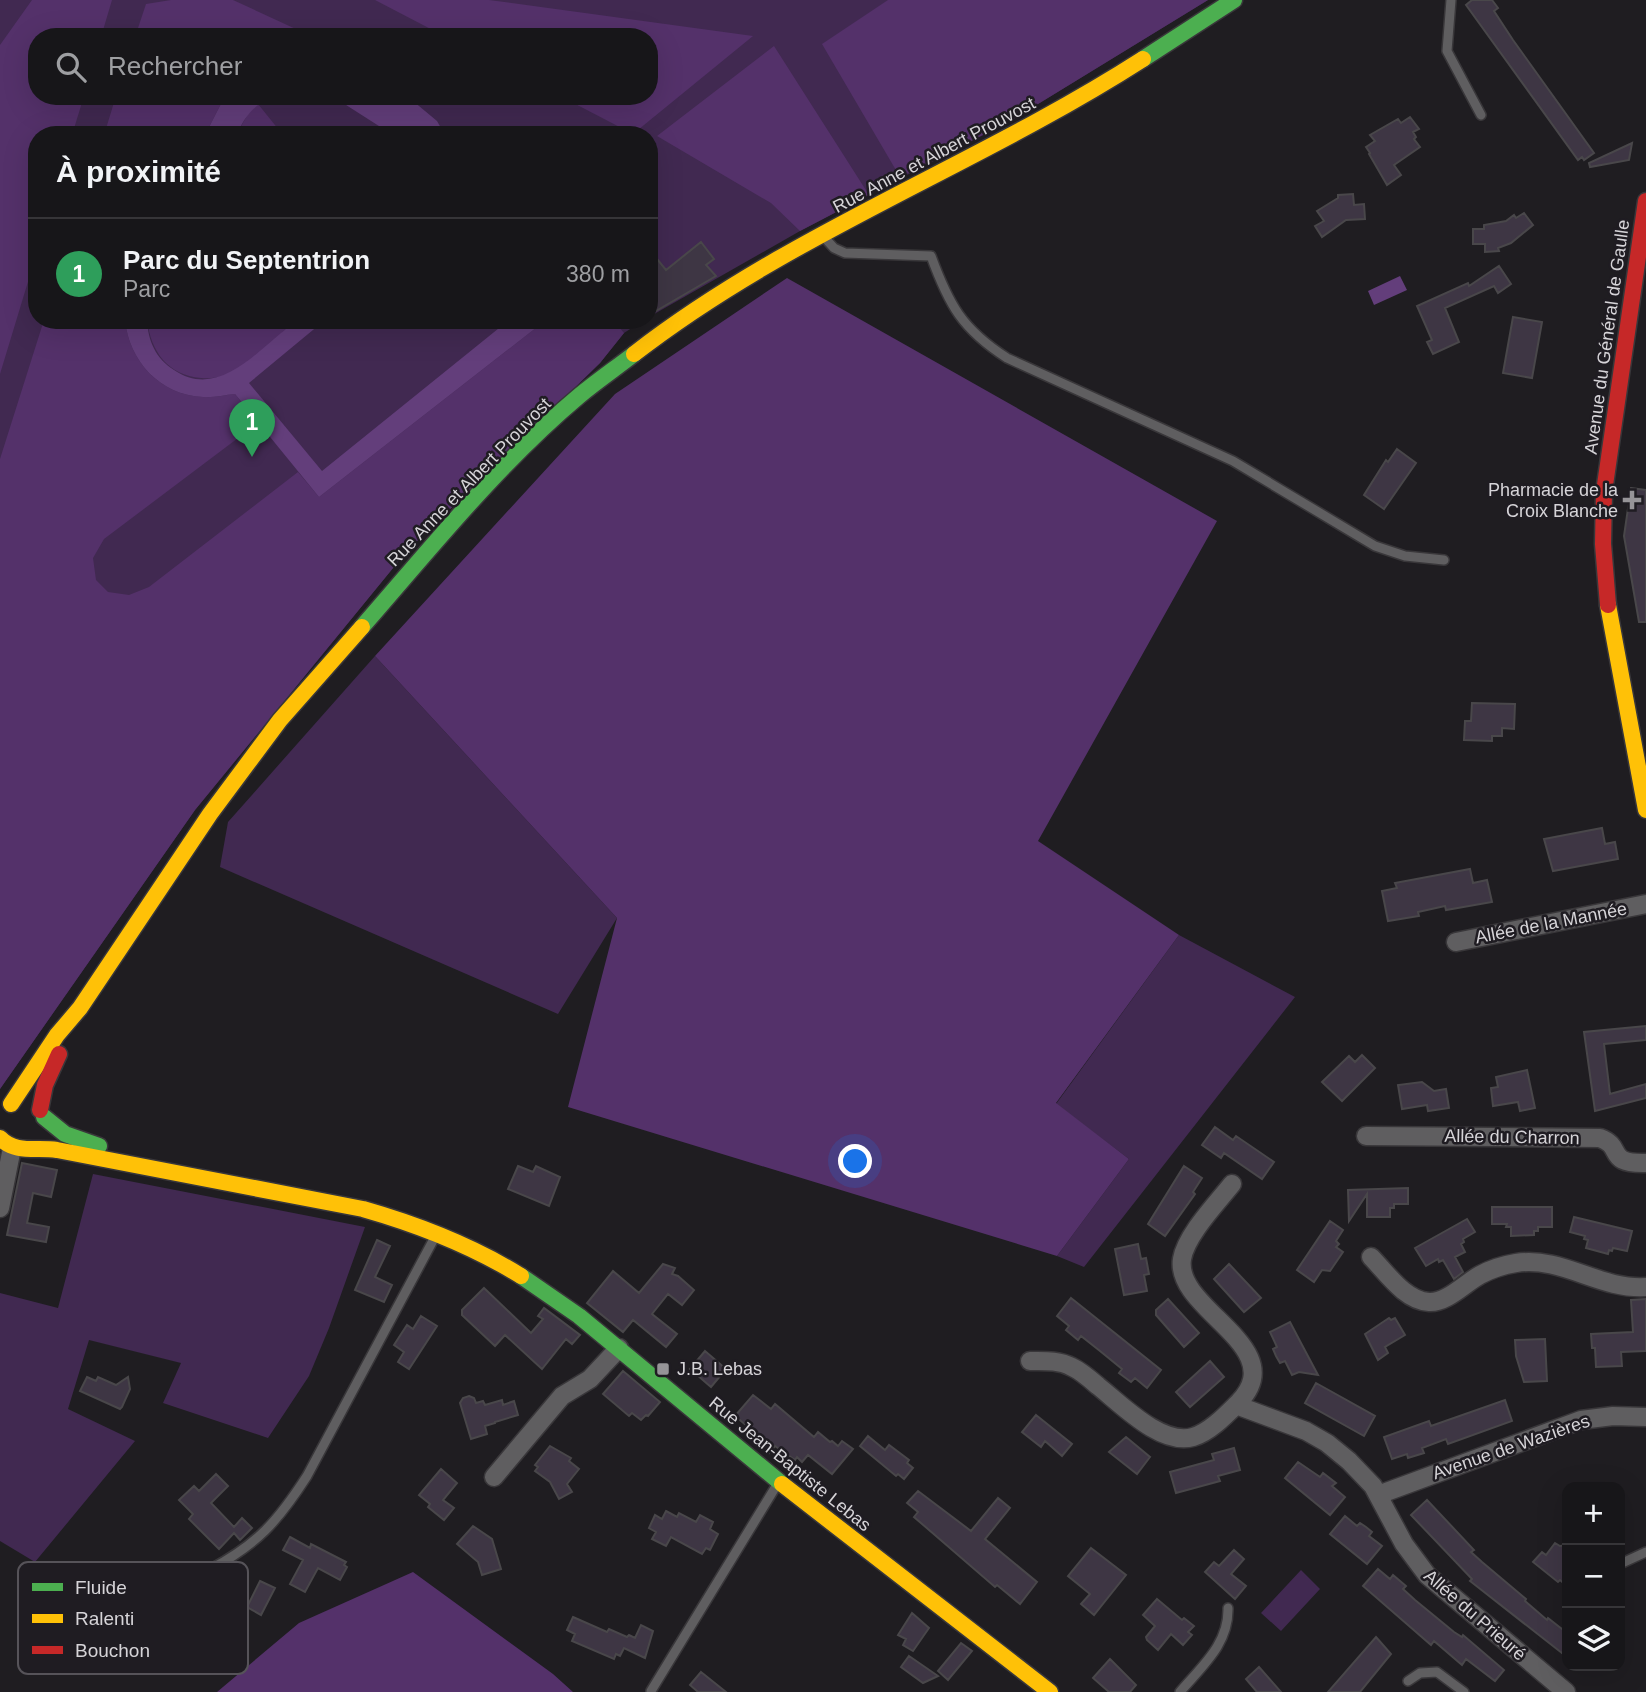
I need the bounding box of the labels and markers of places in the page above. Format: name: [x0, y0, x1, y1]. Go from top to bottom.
pin: 1: [229, 399, 275, 457]
place label: Pharmacie de la Croix Blanche: [1488, 480, 1619, 521]
marker: Pharmacie de la Croix Blanche: [1624, 492, 1640, 508]
place label: J.B. Lebas: [677, 1359, 762, 1379]
marker: J.B. Lebas: [655, 1361, 671, 1377]

